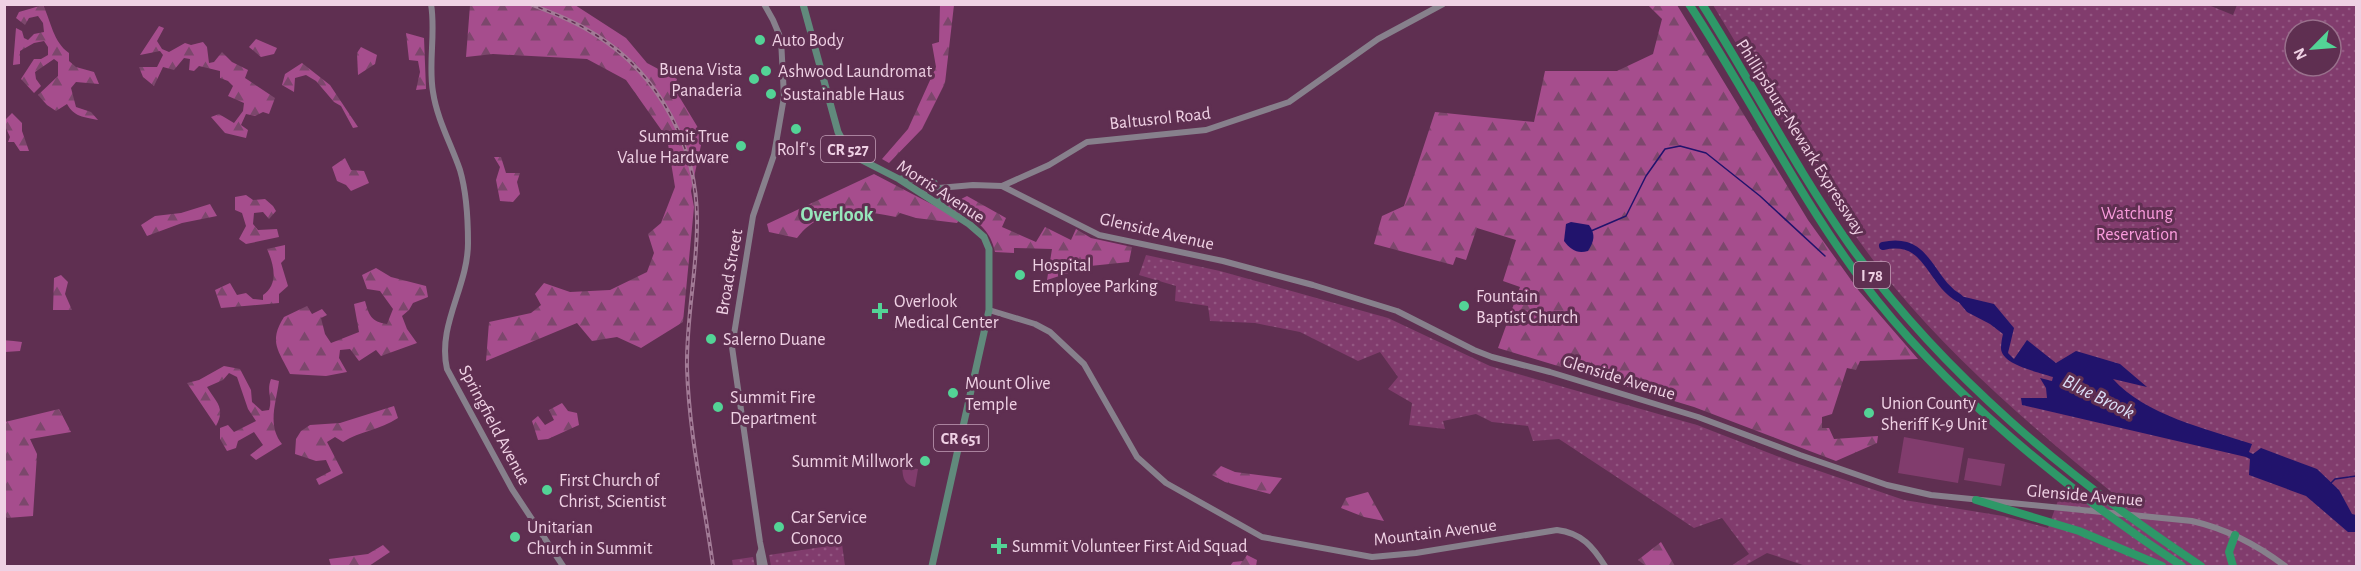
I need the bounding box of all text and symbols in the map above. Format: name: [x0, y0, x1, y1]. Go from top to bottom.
north arrow: [2283, 18, 2343, 78]
place label: Auto Body: [772, 32, 844, 50]
marker: Auto Body: [753, 33, 767, 47]
street label: Phillipsburg-Newark Expressway: [1732, 36, 1868, 239]
text: N: [2291, 45, 2310, 62]
place label: Buena Vista Panaderia: [659, 61, 742, 100]
place label: Ashwood Laundromat: [778, 63, 933, 81]
marker: Ashwood Laundromat: [759, 64, 773, 78]
marker: Buena Vista Panaderia: [747, 72, 761, 86]
place label: Sustainable Haus: [783, 86, 904, 104]
marker: Sustainable Haus: [764, 87, 778, 101]
street label: Baltusrol Road: [1109, 105, 1212, 133]
marker: Rolf's: [789, 122, 803, 136]
place label: Summit True Value Hardware: [617, 128, 729, 167]
road number: CR 527: [821, 136, 875, 162]
marker: Summit True Value Hardware: [734, 139, 748, 153]
place label: Rolf's: [777, 141, 815, 159]
street label: Morris Avenue: [893, 157, 988, 227]
district label: Overlook: [801, 205, 874, 225]
park label: Watchung Reservation: [2096, 205, 2178, 244]
street label: Glenside Avenue: [1098, 210, 1216, 254]
street label: Broad Street: [714, 227, 746, 317]
place label: Hospital Employee Parking: [1032, 257, 1158, 296]
road number: I 78: [1854, 262, 1890, 288]
marker: Hospital Employee Parking: [1013, 268, 1027, 282]
place label: Fountain Baptist Church: [1476, 288, 1578, 327]
place label: Overlook Medical Center: [894, 293, 999, 332]
marker: Fountain Baptist Church: [1457, 299, 1471, 313]
marker: Overlook Medical Center: [871, 302, 889, 320]
place label: Salerno Duane: [723, 331, 826, 349]
marker: Salerno Duane: [704, 332, 718, 346]
street label: Glenside Avenue: [1560, 352, 1677, 404]
street label: Springfield Avenue: [455, 362, 533, 488]
water label: Blue Brook: [2059, 371, 2138, 423]
place label: Mount Olive Temple: [965, 375, 1051, 414]
marker: Mount Olive Temple: [946, 386, 960, 400]
place label: Summit Fire Department: [730, 389, 817, 428]
place label: Union County Sheriff K-9 Unit: [1881, 395, 1987, 434]
marker: Summit Fire Department: [711, 400, 725, 414]
marker: Union County Sheriff K-9 Unit: [1862, 406, 1876, 420]
road number: CR 651: [934, 425, 988, 451]
place label: Summit Millwork: [792, 453, 914, 471]
marker: Summit Millwork: [918, 454, 932, 468]
place label: First Church of Christ, Scientist: [559, 472, 666, 511]
street label: Glenside Avenue: [2026, 482, 2144, 510]
marker: First Church of Christ, Scientist: [540, 483, 554, 497]
place label: Car Service Conoco: [791, 509, 867, 548]
street label: Mountain Avenue: [1372, 516, 1498, 549]
place label: Unitarian Church in Summit: [527, 519, 653, 558]
marker: Car Service Conoco: [772, 520, 786, 534]
marker: Unitarian Church in Summit: [508, 530, 522, 544]
marker: Summit Volunteer First Aid Squad: [990, 537, 1008, 555]
place label: Summit Volunteer First Aid Squad: [1012, 538, 1248, 556]

